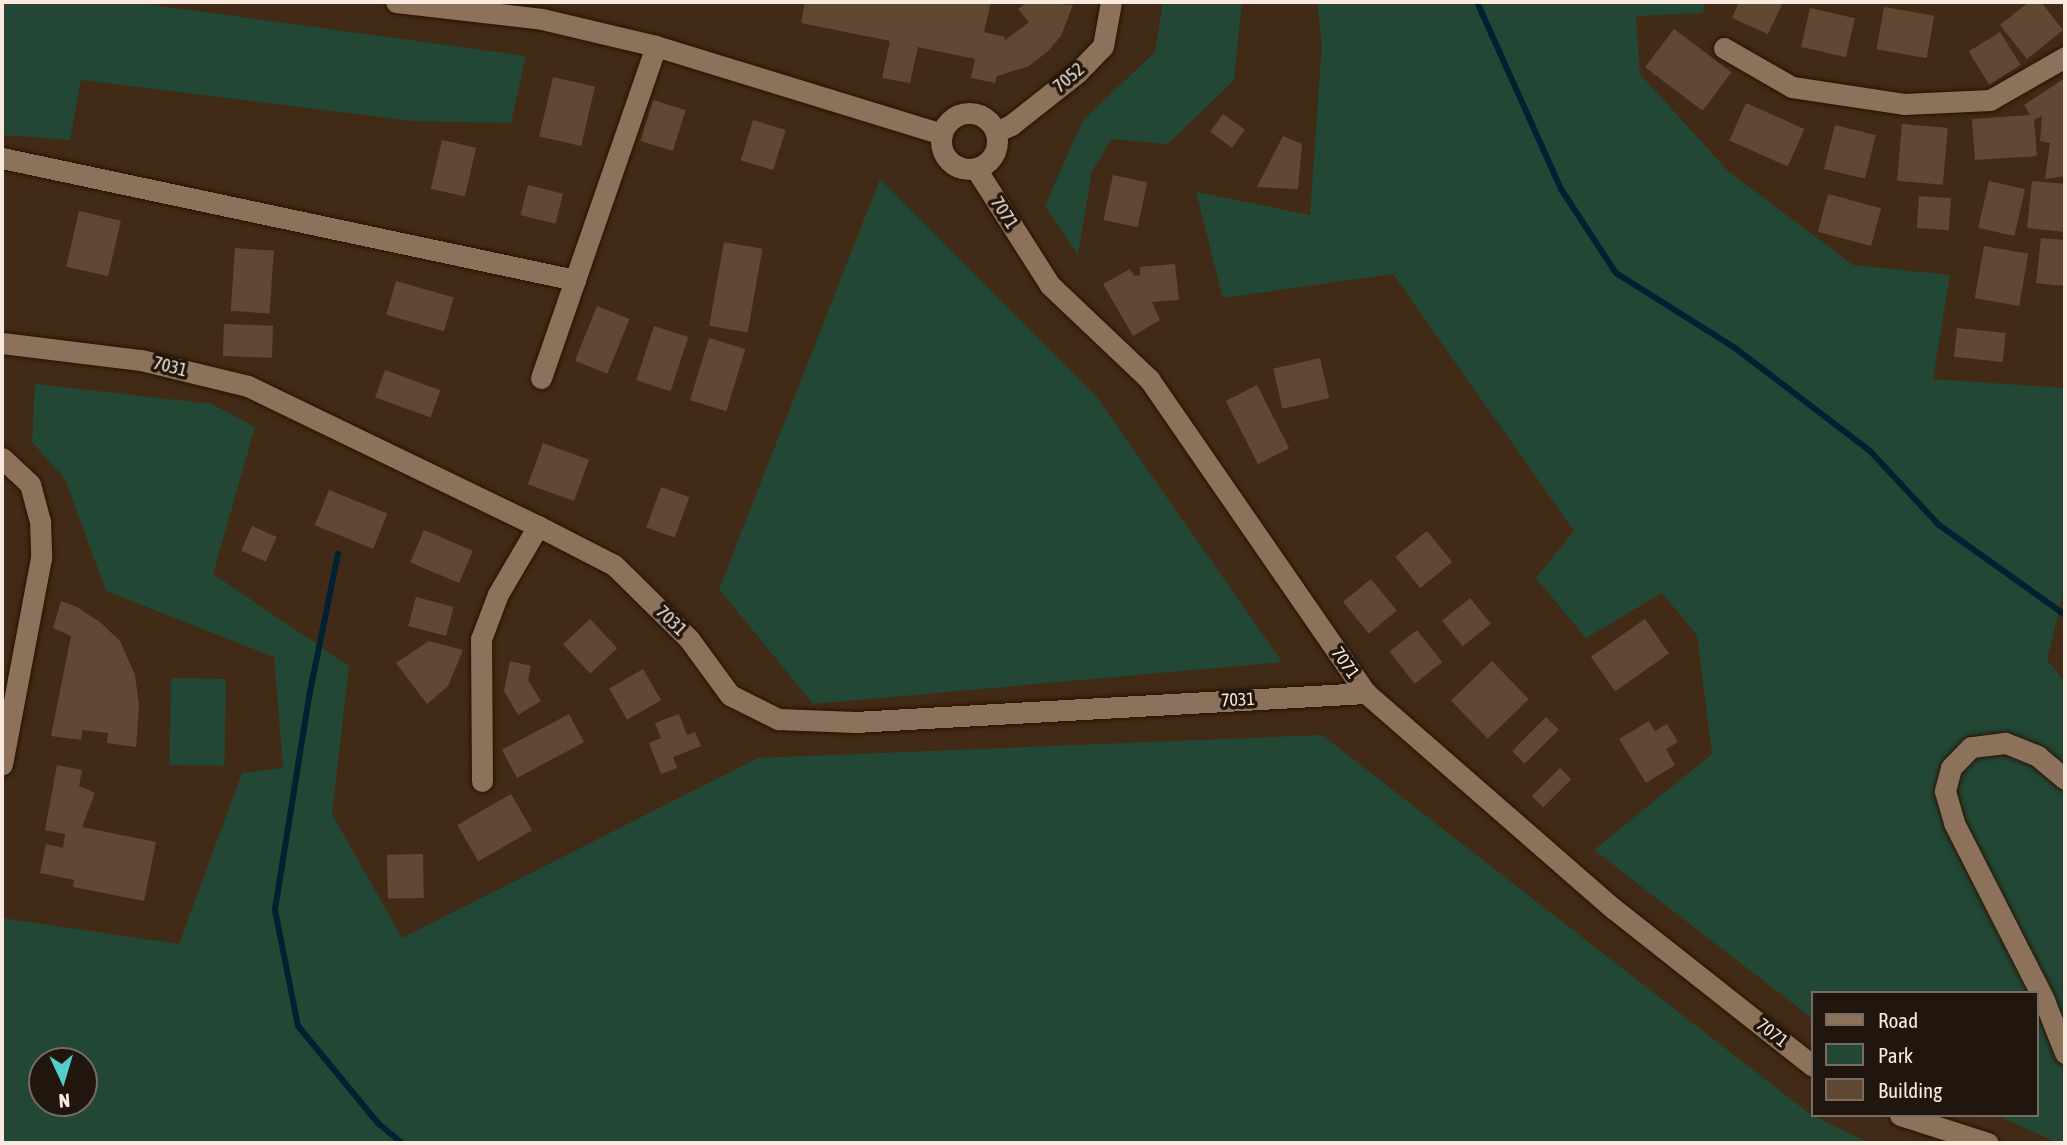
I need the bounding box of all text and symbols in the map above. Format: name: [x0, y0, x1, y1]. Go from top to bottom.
street label: 7052: [1049, 59, 1089, 97]
street label: 7071: [986, 193, 1022, 233]
street label: 7031: [151, 352, 189, 382]
street label: 7031: [651, 601, 691, 641]
street label: 7071: [1326, 643, 1364, 683]
street label: 7031: [1221, 688, 1255, 712]
legend: [1812, 991, 2039, 1117]
text: Road: [1878, 1008, 1918, 1032]
street label: 7071: [1752, 1014, 1792, 1052]
text: Park: [1878, 1043, 1913, 1067]
north arrow: [28, 1047, 98, 1117]
text: Building: [1878, 1078, 1942, 1102]
text: N: [58, 1090, 71, 1112]

